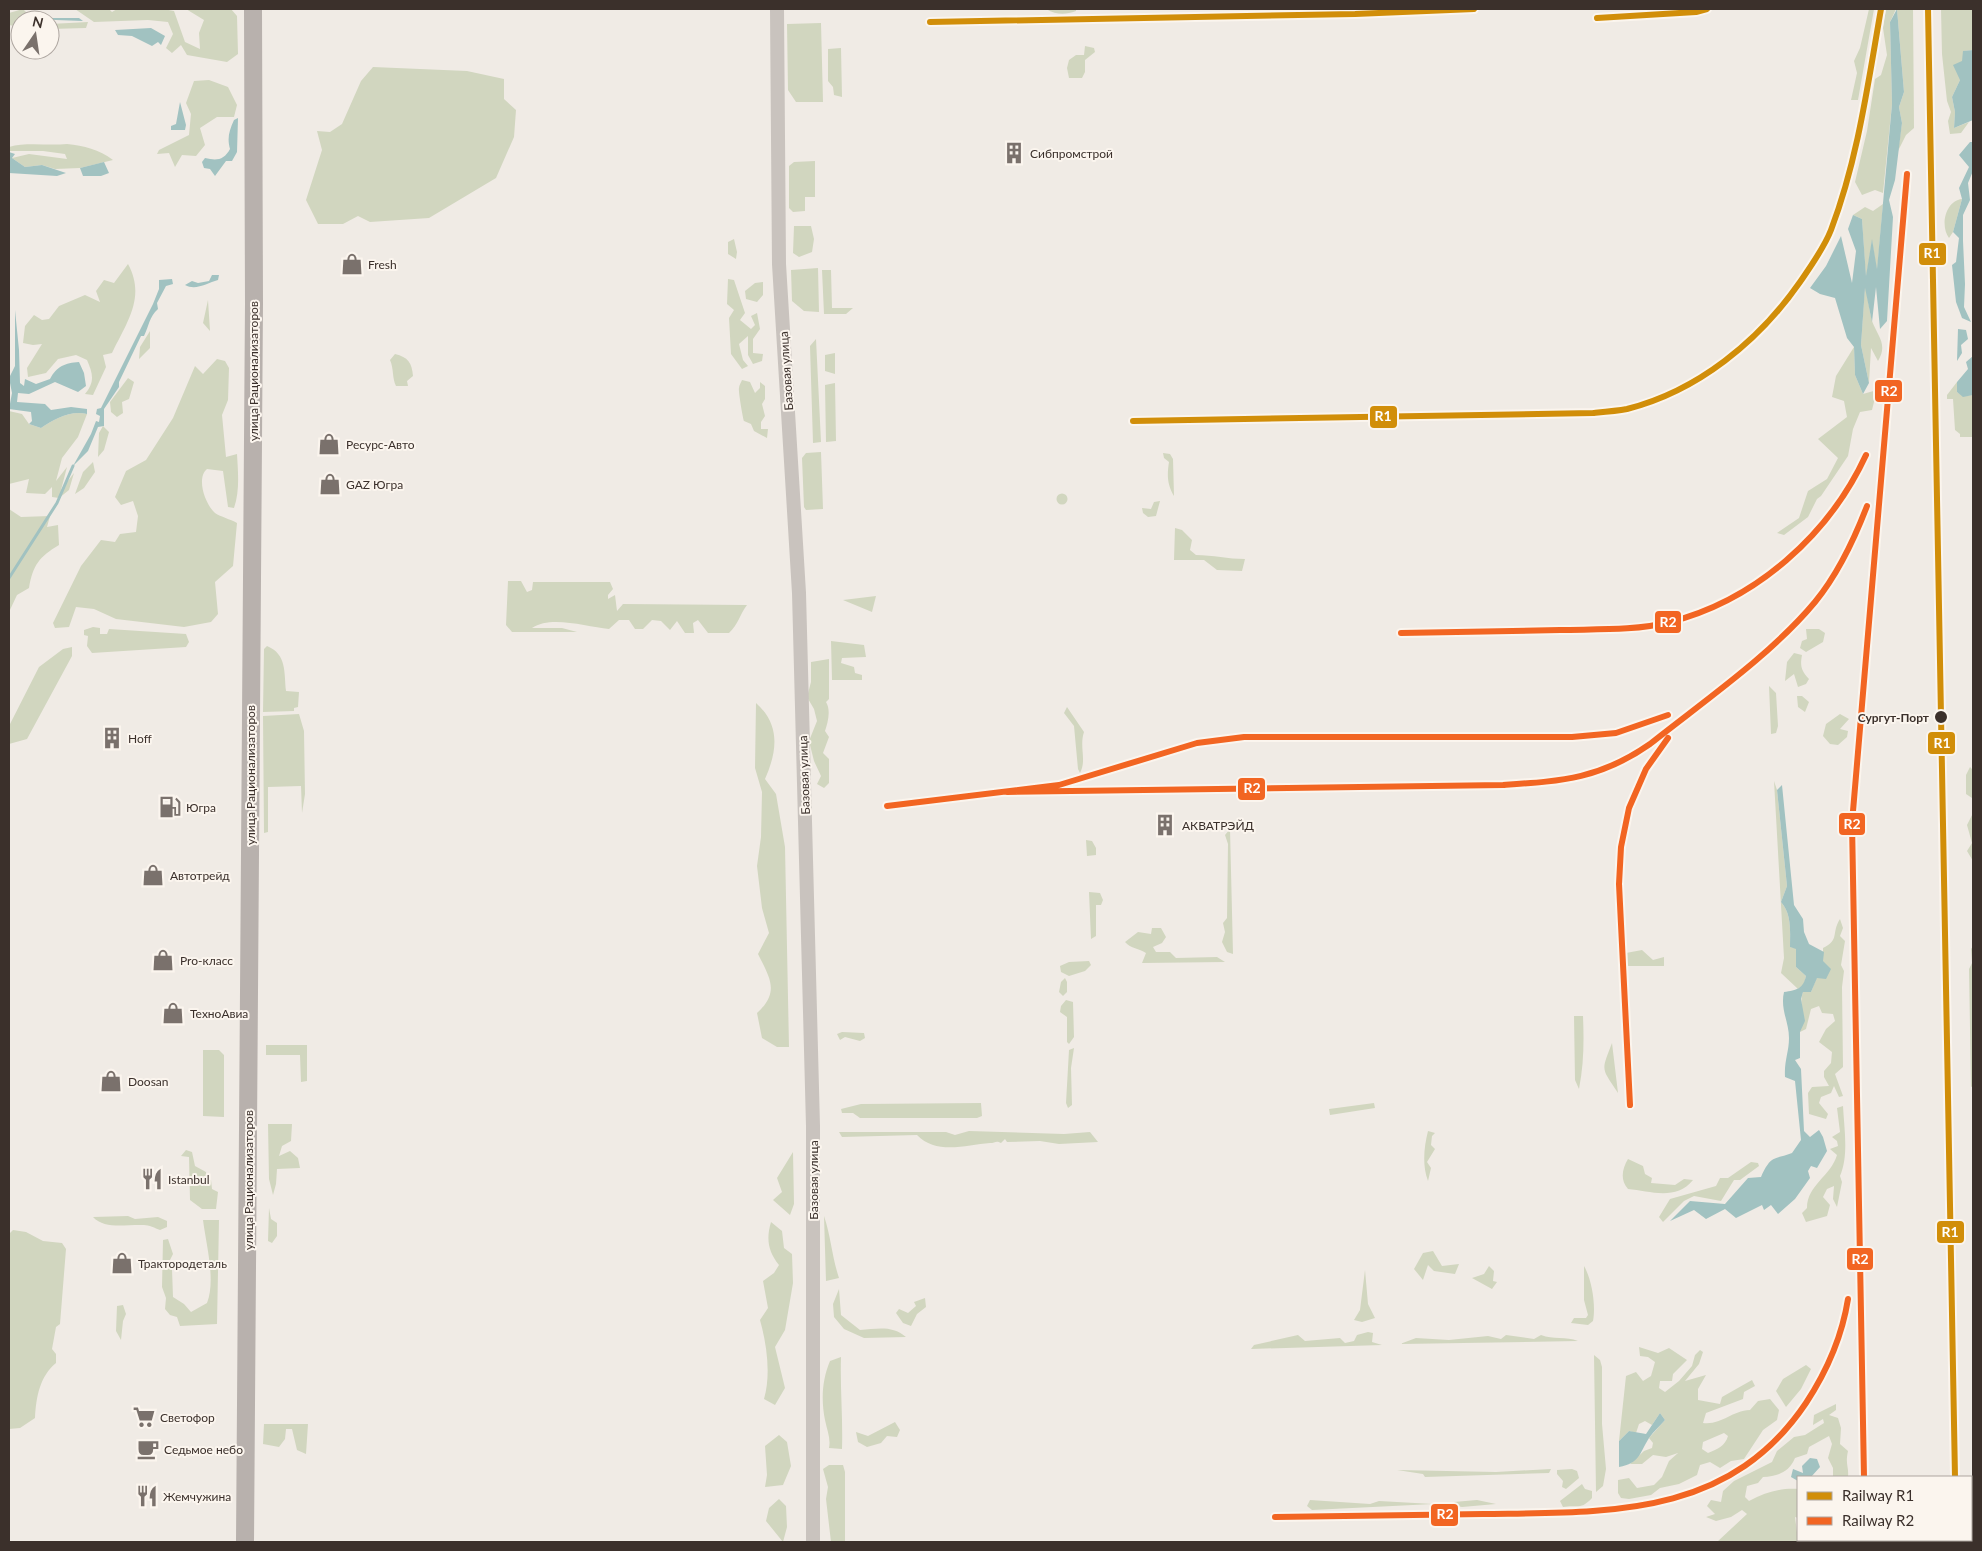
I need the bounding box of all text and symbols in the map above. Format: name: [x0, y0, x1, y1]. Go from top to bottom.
north arrow: [10, 10, 60, 60]
text: N: [31, 12, 45, 31]
building icon: Сибпромстрой: [1001, 140, 1027, 166]
place label: Сибпромстрой: [1030, 146, 1113, 161]
line badge: R1: [1918, 242, 1947, 266]
text: R1: [1923, 244, 1941, 261]
shop icon: Fresh: [339, 251, 365, 277]
place label: Fresh: [368, 257, 397, 272]
street label: улица Рационализаторов: [246, 301, 261, 441]
street label: Базовая улица: [776, 331, 796, 411]
line badge: R2: [1874, 379, 1903, 403]
text: R2: [1880, 382, 1898, 399]
line badge: R1: [1369, 405, 1398, 429]
text: R1: [1374, 407, 1392, 424]
shop icon: Ресурс-Авто: [316, 431, 342, 457]
place label: Ресурс-Авто: [346, 437, 415, 452]
shop icon: GAZ Югра: [317, 471, 343, 497]
place label: GAZ Югра: [346, 477, 403, 492]
line badge: R2: [1654, 610, 1682, 634]
text: R2: [1659, 613, 1677, 630]
street label: улица Рационализаторов: [243, 705, 258, 845]
marker: Сургут-Порт: [1933, 709, 1949, 725]
place label: Сургут-Порт: [1858, 710, 1930, 725]
building icon: Hoff: [99, 725, 125, 751]
place label: Hoff: [128, 731, 152, 746]
line badge: R1: [1927, 731, 1956, 755]
text: R1: [1933, 734, 1951, 751]
street label: Базовая улица: [795, 735, 813, 815]
line badge: R2: [1237, 777, 1266, 801]
text: R2: [1243, 779, 1261, 796]
fuel station icon: Югра: [157, 794, 183, 820]
place label: Югра: [186, 800, 216, 815]
building icon: АКВАТРЭЙД: [1152, 812, 1178, 838]
line badge: R2: [1838, 812, 1866, 836]
text: R2: [1843, 815, 1861, 832]
place label: АКВАТРЭЙД: [1182, 818, 1255, 833]
shop icon: Автотрейд: [140, 862, 166, 888]
place label: Автотрейд: [170, 868, 230, 883]
shop icon: Pro-класс: [150, 947, 176, 973]
place label: Pro-класс: [180, 953, 233, 968]
shop icon: ТехноАвиа: [160, 1000, 186, 1026]
place label: ТехноАвиа: [190, 1006, 248, 1021]
shop icon: Doosan: [98, 1068, 124, 1094]
place label: Doosan: [128, 1074, 169, 1089]
street label: улица Рационализаторов: [241, 1110, 256, 1250]
street label: Базовая улица: [806, 1140, 821, 1220]
restaurant icon: Istanbul: [139, 1166, 165, 1192]
place label: Istanbul: [168, 1172, 210, 1187]
line badge: R1: [1936, 1220, 1965, 1244]
text: R1: [1941, 1223, 1959, 1240]
line badge: R2: [1846, 1247, 1874, 1271]
shop icon: Трактородеталь: [109, 1250, 135, 1276]
text: R2: [1851, 1250, 1869, 1267]
place label: Трактородеталь: [138, 1256, 227, 1271]
supermarket icon: Светофор: [131, 1404, 157, 1430]
place label: Светофор: [160, 1410, 215, 1425]
cafe icon: Седьмое небо: [135, 1436, 161, 1462]
place label: Седьмое небо: [164, 1442, 243, 1457]
legend: [1797, 1476, 1972, 1541]
restaurant icon: Жемчужина: [134, 1483, 160, 1509]
text: Railway R1: [1842, 1486, 1914, 1504]
place label: Жемчужина: [163, 1489, 231, 1504]
line badge: R2: [1430, 1503, 1459, 1527]
text: R2: [1436, 1505, 1454, 1522]
text: Railway R2: [1842, 1511, 1914, 1529]

